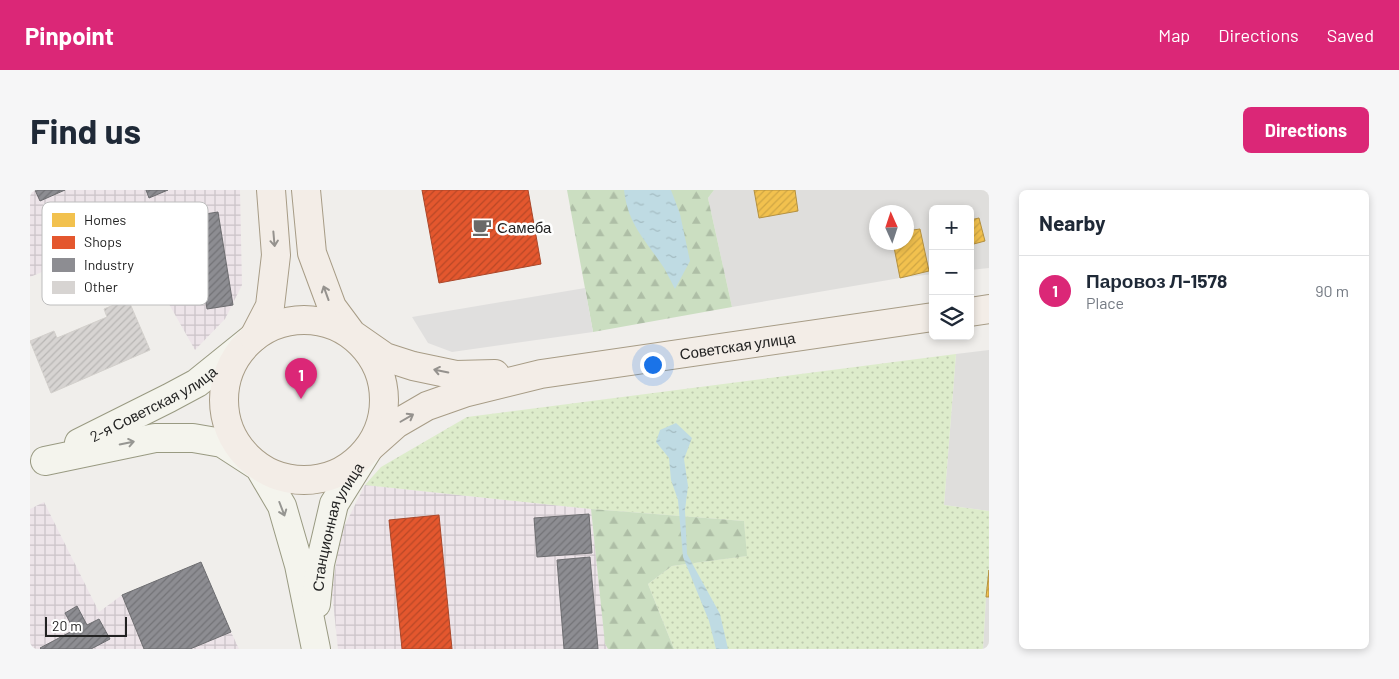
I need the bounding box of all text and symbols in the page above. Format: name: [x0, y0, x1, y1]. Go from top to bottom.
text: Pinpoint: [25, 21, 114, 50]
text: Map: [1158, 24, 1190, 46]
text: Directions: [1218, 24, 1299, 46]
text: Saved: [1327, 24, 1374, 46]
button: Directions: [1243, 107, 1369, 153]
text: Find us: [30, 109, 141, 151]
legend: [42, 202, 208, 305]
north arrow: [869, 205, 914, 250]
map controls: [929, 205, 974, 340]
button: +: [929, 205, 974, 250]
text: Nearby: [1039, 210, 1105, 235]
text: Homes: [84, 211, 127, 228]
cafe icon: Самеба: [471, 216, 493, 238]
place label: Самеба: [497, 218, 552, 236]
one-way arrow: [270, 230, 279, 246]
text: Shops: [84, 233, 122, 250]
button: −: [929, 250, 974, 295]
text: Industry: [84, 256, 135, 273]
text: Паровоз Л-1578: [1086, 269, 1227, 292]
text: Other: [84, 278, 118, 295]
text: 1: [1052, 281, 1058, 300]
text: 90 m: [1315, 281, 1349, 300]
one-way arrow: [321, 286, 330, 301]
text: Place: [1086, 293, 1124, 312]
button: layers: [929, 295, 974, 340]
street label: Советская улица: [678, 328, 797, 363]
your location: [640, 352, 666, 378]
pin: 1: [285, 358, 317, 399]
street label: 2-я Советская улица: [87, 361, 221, 445]
one-way arrow: [433, 366, 449, 376]
one-way arrow: [399, 412, 413, 422]
one-way arrow: [118, 438, 134, 448]
street label: Станционная улица: [308, 458, 367, 592]
one-way arrow: [278, 501, 287, 516]
scale bar: [45, 614, 128, 637]
text: 20 m: [52, 617, 82, 634]

